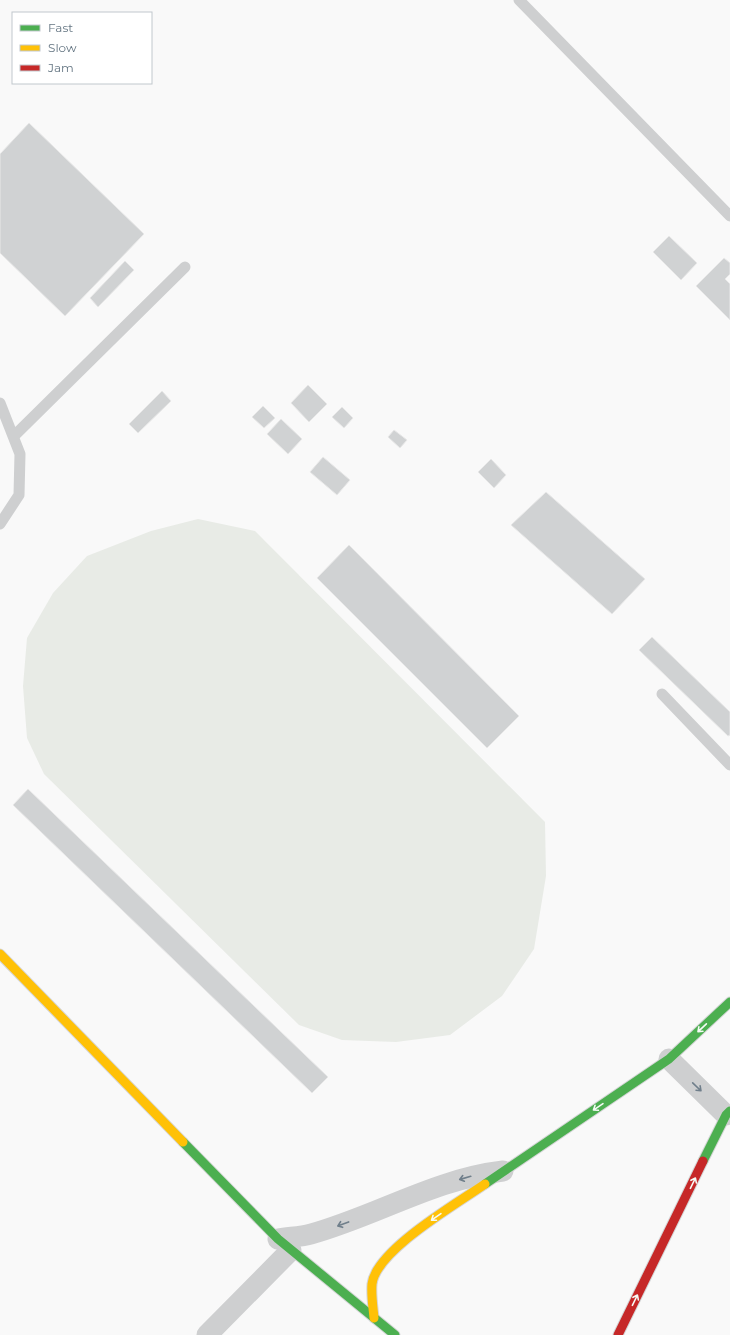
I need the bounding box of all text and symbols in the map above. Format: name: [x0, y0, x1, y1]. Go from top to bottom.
legend: [12, 12, 152, 84]
text: Fast: [48, 20, 73, 35]
text: Slow: [48, 40, 77, 55]
text: Jam: [47, 60, 74, 75]
one-way arrow: [697, 1024, 707, 1033]
one-way arrow: [692, 1082, 702, 1091]
one-way arrow: [593, 1103, 604, 1111]
one-way arrow: [458, 1175, 471, 1182]
one-way arrow: [689, 1178, 697, 1190]
one-way arrow: [431, 1213, 442, 1221]
one-way arrow: [337, 1220, 349, 1228]
one-way arrow: [632, 1294, 639, 1306]

